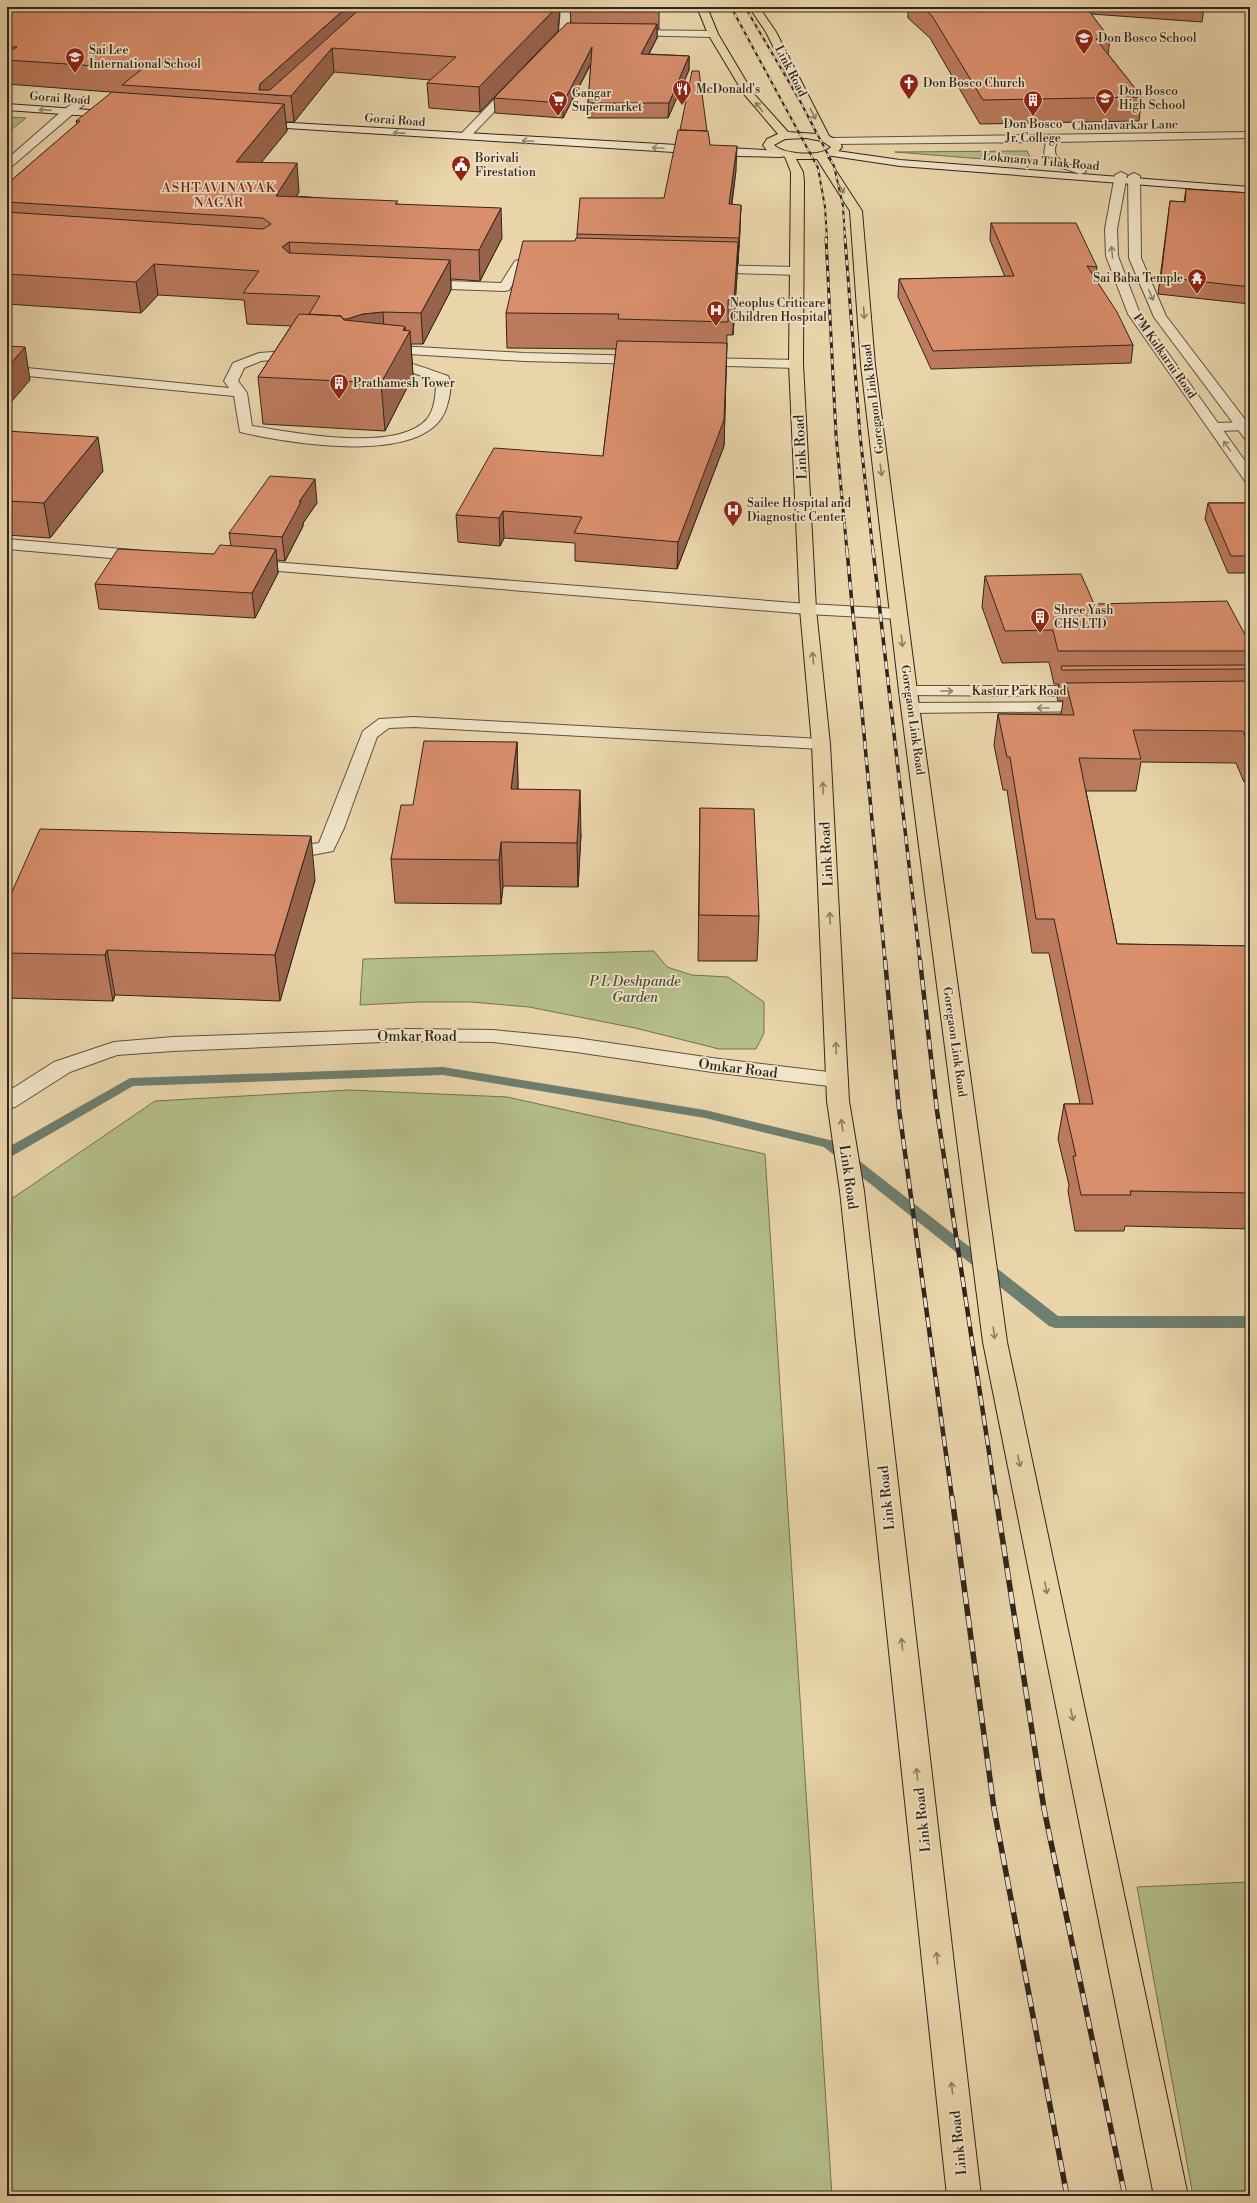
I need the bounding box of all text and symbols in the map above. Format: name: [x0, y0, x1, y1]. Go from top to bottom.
school or university icon: Don Bosco School: [1073, 27, 1095, 55]
place label: Don Bosco School: [1098, 31, 1197, 46]
place label: Sai Lee International School: [89, 43, 201, 72]
street label: Link Road: [771, 43, 810, 100]
school or university icon: Sai Lee International School: [64, 46, 86, 74]
church icon: Don Bosco Church: [898, 72, 920, 100]
place label: Don Bosco Church: [923, 76, 1025, 91]
restaurant icon: McDonald's: [671, 78, 693, 106]
place label: McDonald's: [696, 82, 760, 97]
place label: Don Bosco High School: [1119, 84, 1186, 113]
place label: Gangar Supermarket: [572, 86, 643, 115]
school or university icon: Don Bosco High School: [1094, 87, 1116, 115]
street label: Gorai Road: [29, 89, 91, 108]
supermarket icon: Gangar Supermarket: [547, 89, 569, 117]
building icon: Don Bosco Jr. College: [1022, 89, 1044, 117]
one-way arrow: [755, 102, 764, 113]
one-way arrow: [39, 106, 52, 114]
one-way arrow: [810, 108, 817, 120]
street label: Gorai Road: [364, 111, 426, 130]
place label: Don Bosco Jr. College: [1004, 117, 1063, 146]
street label: Chandavarkar Lane: [1072, 117, 1178, 134]
one-way arrow: [393, 130, 406, 137]
one-way arrow: [522, 137, 535, 145]
one-way arrow: [652, 145, 665, 152]
street label: Lokmanya Tilak Road: [982, 149, 1100, 174]
place label: Borivali Firestation: [474, 151, 536, 180]
public building icon: Borivali Firestation: [450, 154, 472, 182]
district label: ASHTAVINAYAK NAGAR: [161, 180, 277, 211]
one-way arrow: [838, 182, 846, 194]
one-way arrow: [1108, 246, 1116, 259]
temple icon: Sai Baba Temple: [1186, 267, 1208, 295]
place label: Sai Baba Temple: [1093, 271, 1183, 286]
one-way arrow: [1148, 289, 1155, 301]
place label: Neoplus Criticare Children Hospital: [730, 296, 827, 325]
hospital icon: Neoplus Criticare Children Hospital: [705, 299, 727, 327]
one-way arrow: [860, 306, 867, 319]
street label: PM Kulkarni Road: [1130, 311, 1200, 402]
street label: Goregaon Link Road: [859, 343, 888, 455]
building icon: Prathamesh Tower: [328, 372, 350, 400]
place label: Prathamesh Tower: [353, 376, 455, 391]
street label: Link Road: [790, 414, 812, 480]
one-way arrow: [1223, 441, 1231, 452]
one-way arrow: [877, 463, 885, 476]
place label: Sailee Hospital and Diagnostic Center: [747, 496, 851, 525]
hospital icon: Sailee Hospital and Diagnostic Center: [722, 499, 744, 527]
place label: Shree Yash CHS LTD: [1054, 603, 1113, 632]
building icon: Shree Yash CHS LTD: [1029, 606, 1051, 634]
one-way arrow: [898, 634, 906, 647]
one-way arrow: [809, 652, 817, 665]
street label: Goregaon Link Road: [897, 664, 928, 776]
street label: Kastur Park Road: [972, 684, 1067, 699]
one-way arrow: [940, 687, 953, 695]
one-way arrow: [1037, 704, 1050, 712]
one-way arrow: [820, 782, 827, 795]
street label: Link Road: [816, 821, 838, 887]
one-way arrow: [826, 912, 833, 925]
park label: P L Deshpande Garden: [588, 973, 681, 1007]
street label: Goregaon Link Road: [939, 986, 970, 1098]
street label: Omkar Road: [377, 1028, 457, 1046]
one-way arrow: [832, 1042, 839, 1055]
street label: Omkar Road: [697, 1055, 778, 1083]
one-way arrow: [838, 1119, 846, 1132]
street label: Link Road: [835, 1144, 861, 1211]
one-way arrow: [990, 1326, 998, 1339]
one-way arrow: [1016, 1454, 1024, 1467]
street label: Link Road: [875, 1465, 899, 1531]
one-way arrow: [1042, 1581, 1050, 1594]
one-way arrow: [899, 1638, 906, 1651]
one-way arrow: [1068, 1708, 1076, 1721]
one-way arrow: [913, 1768, 921, 1781]
street label: Link Road: [911, 1787, 935, 1853]
one-way arrow: [934, 1952, 941, 1965]
one-way arrow: [948, 2082, 955, 2095]
street label: Link Road: [947, 2110, 971, 2176]

